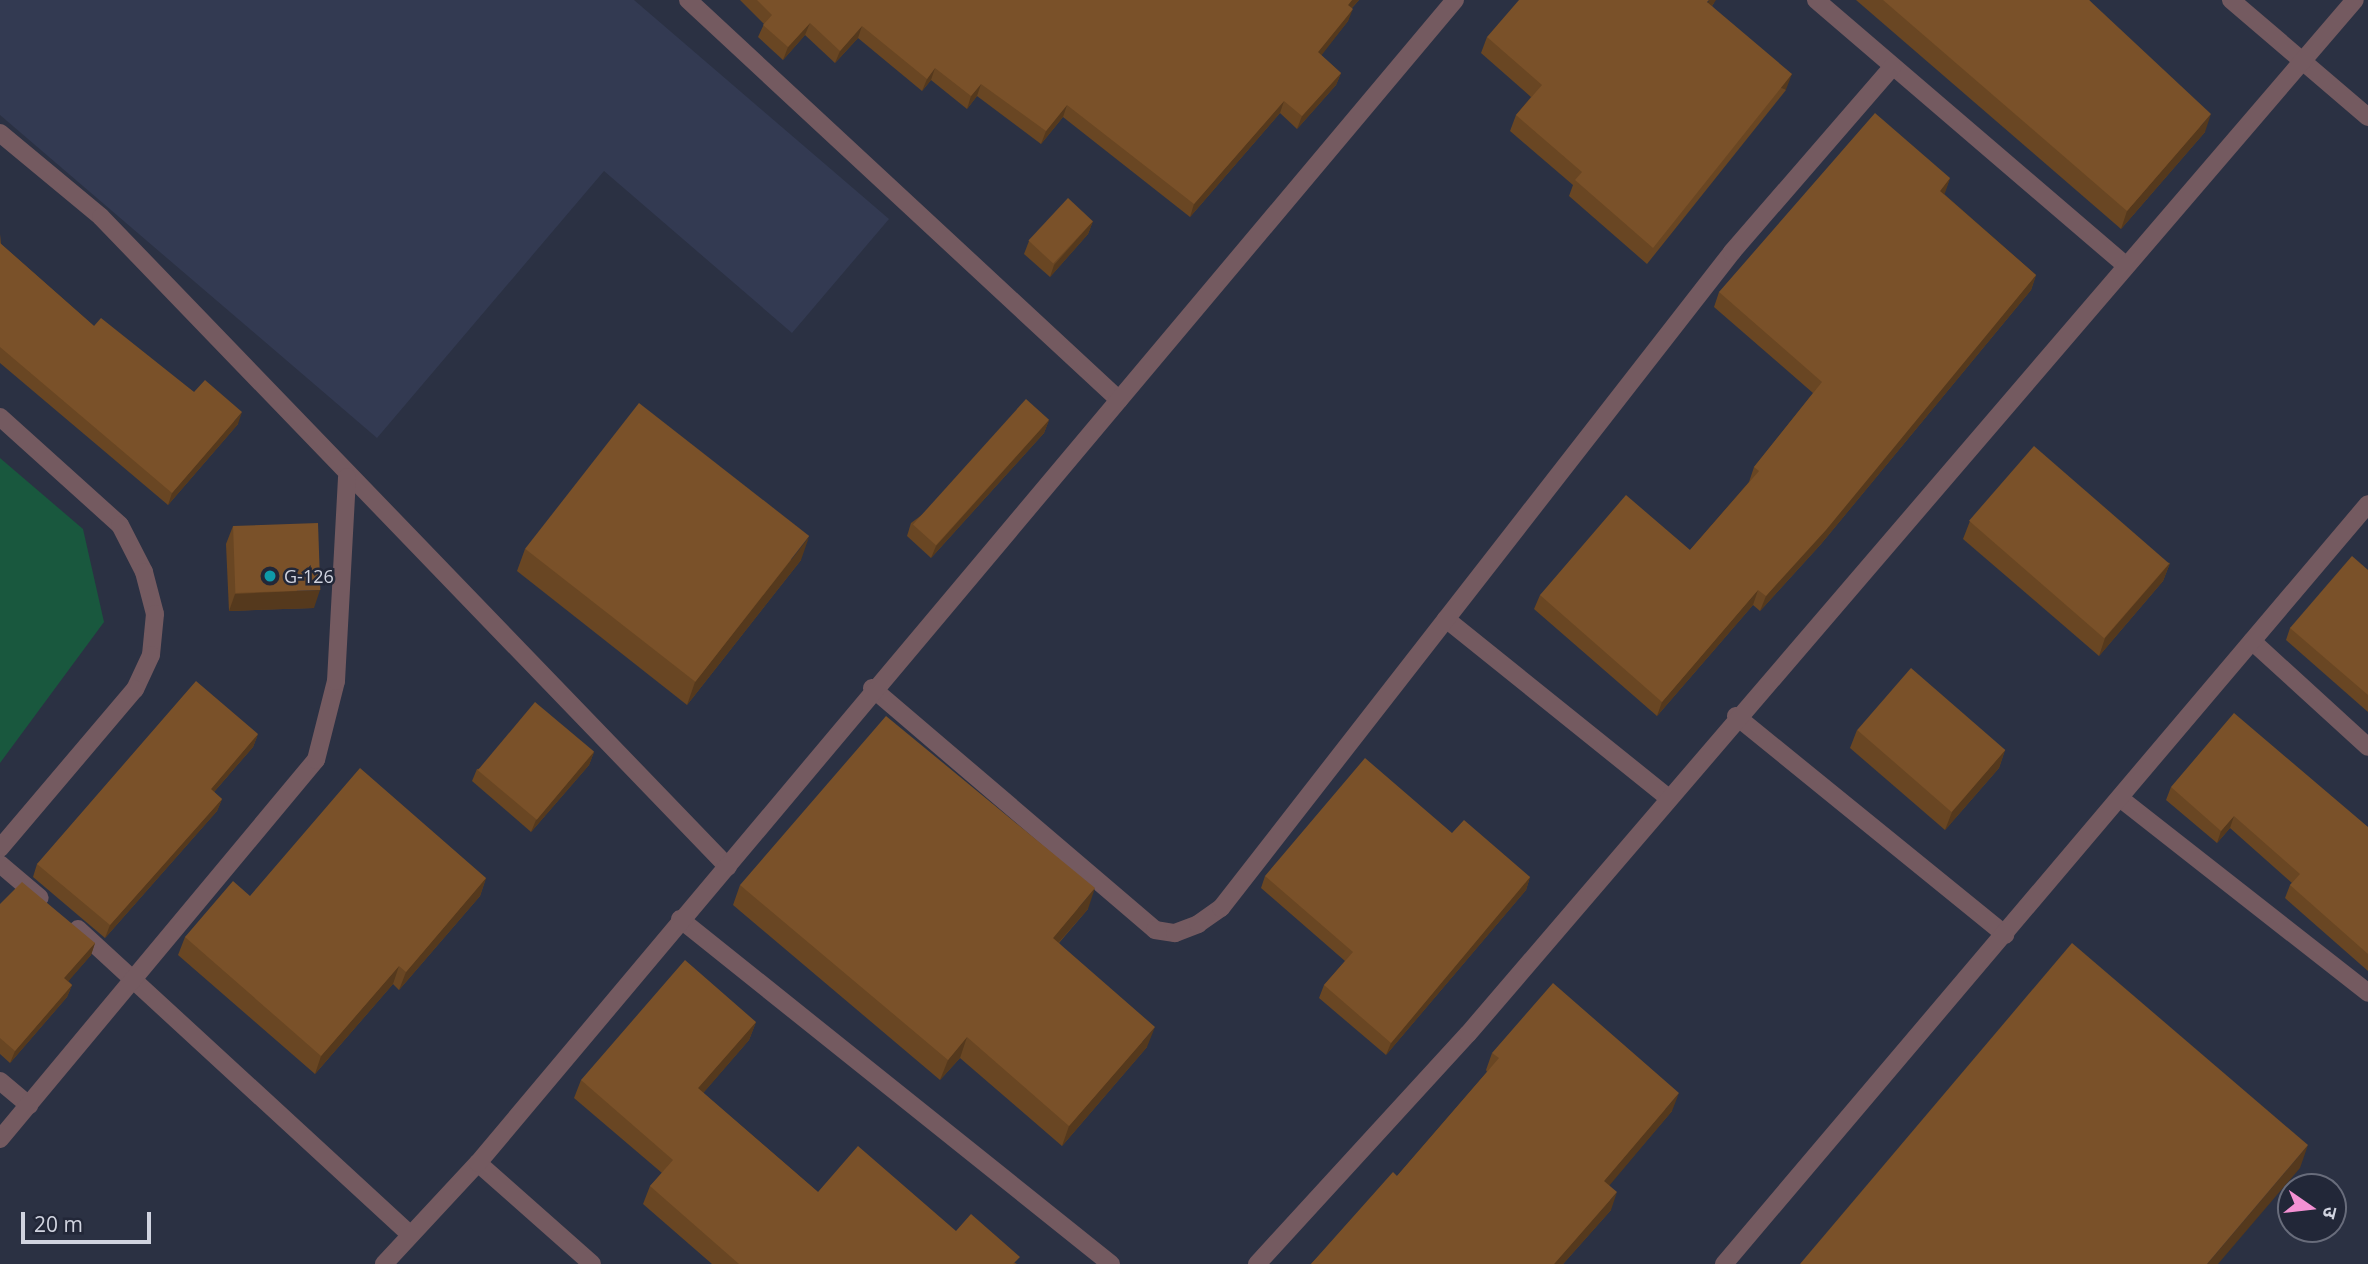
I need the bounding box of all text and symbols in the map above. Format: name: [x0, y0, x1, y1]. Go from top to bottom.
place label: G-126: [284, 565, 334, 587]
marker: G-126: [262, 568, 278, 584]
north arrow: [2277, 1173, 2347, 1243]
scale bar: [24, 1198, 154, 1242]
text: उ: [2316, 1204, 2344, 1221]
text: 20 m: [34, 1210, 83, 1238]

